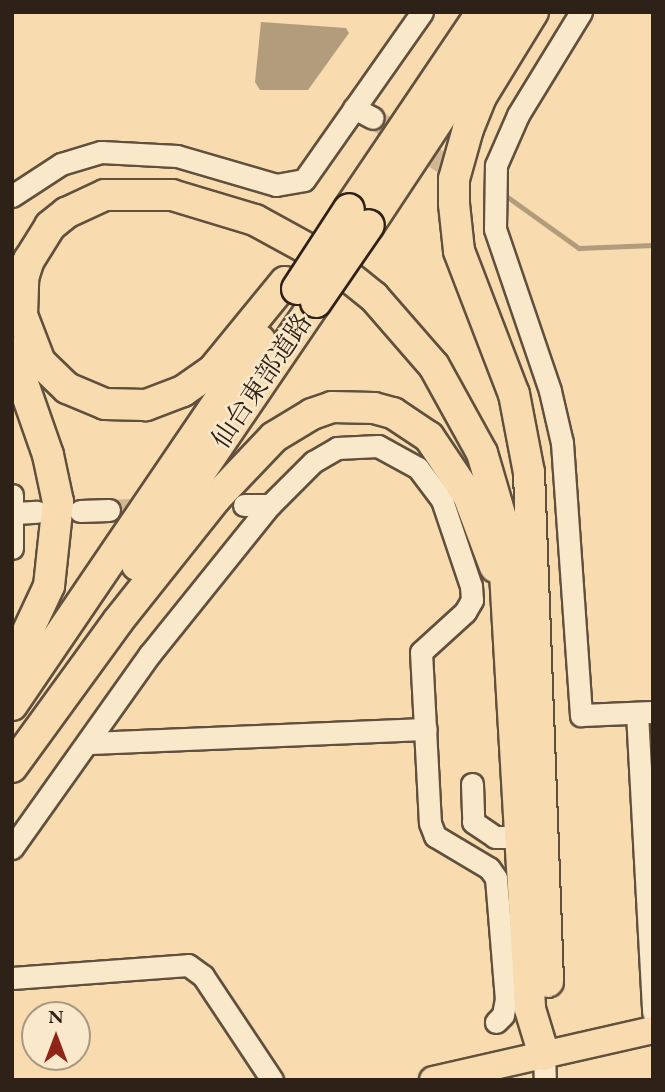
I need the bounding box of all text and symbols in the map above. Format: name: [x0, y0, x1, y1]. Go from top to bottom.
street label: 仙台東部道路: [205, 308, 319, 454]
north arrow: [21, 1001, 91, 1071]
text: N: [48, 1004, 64, 1029]

